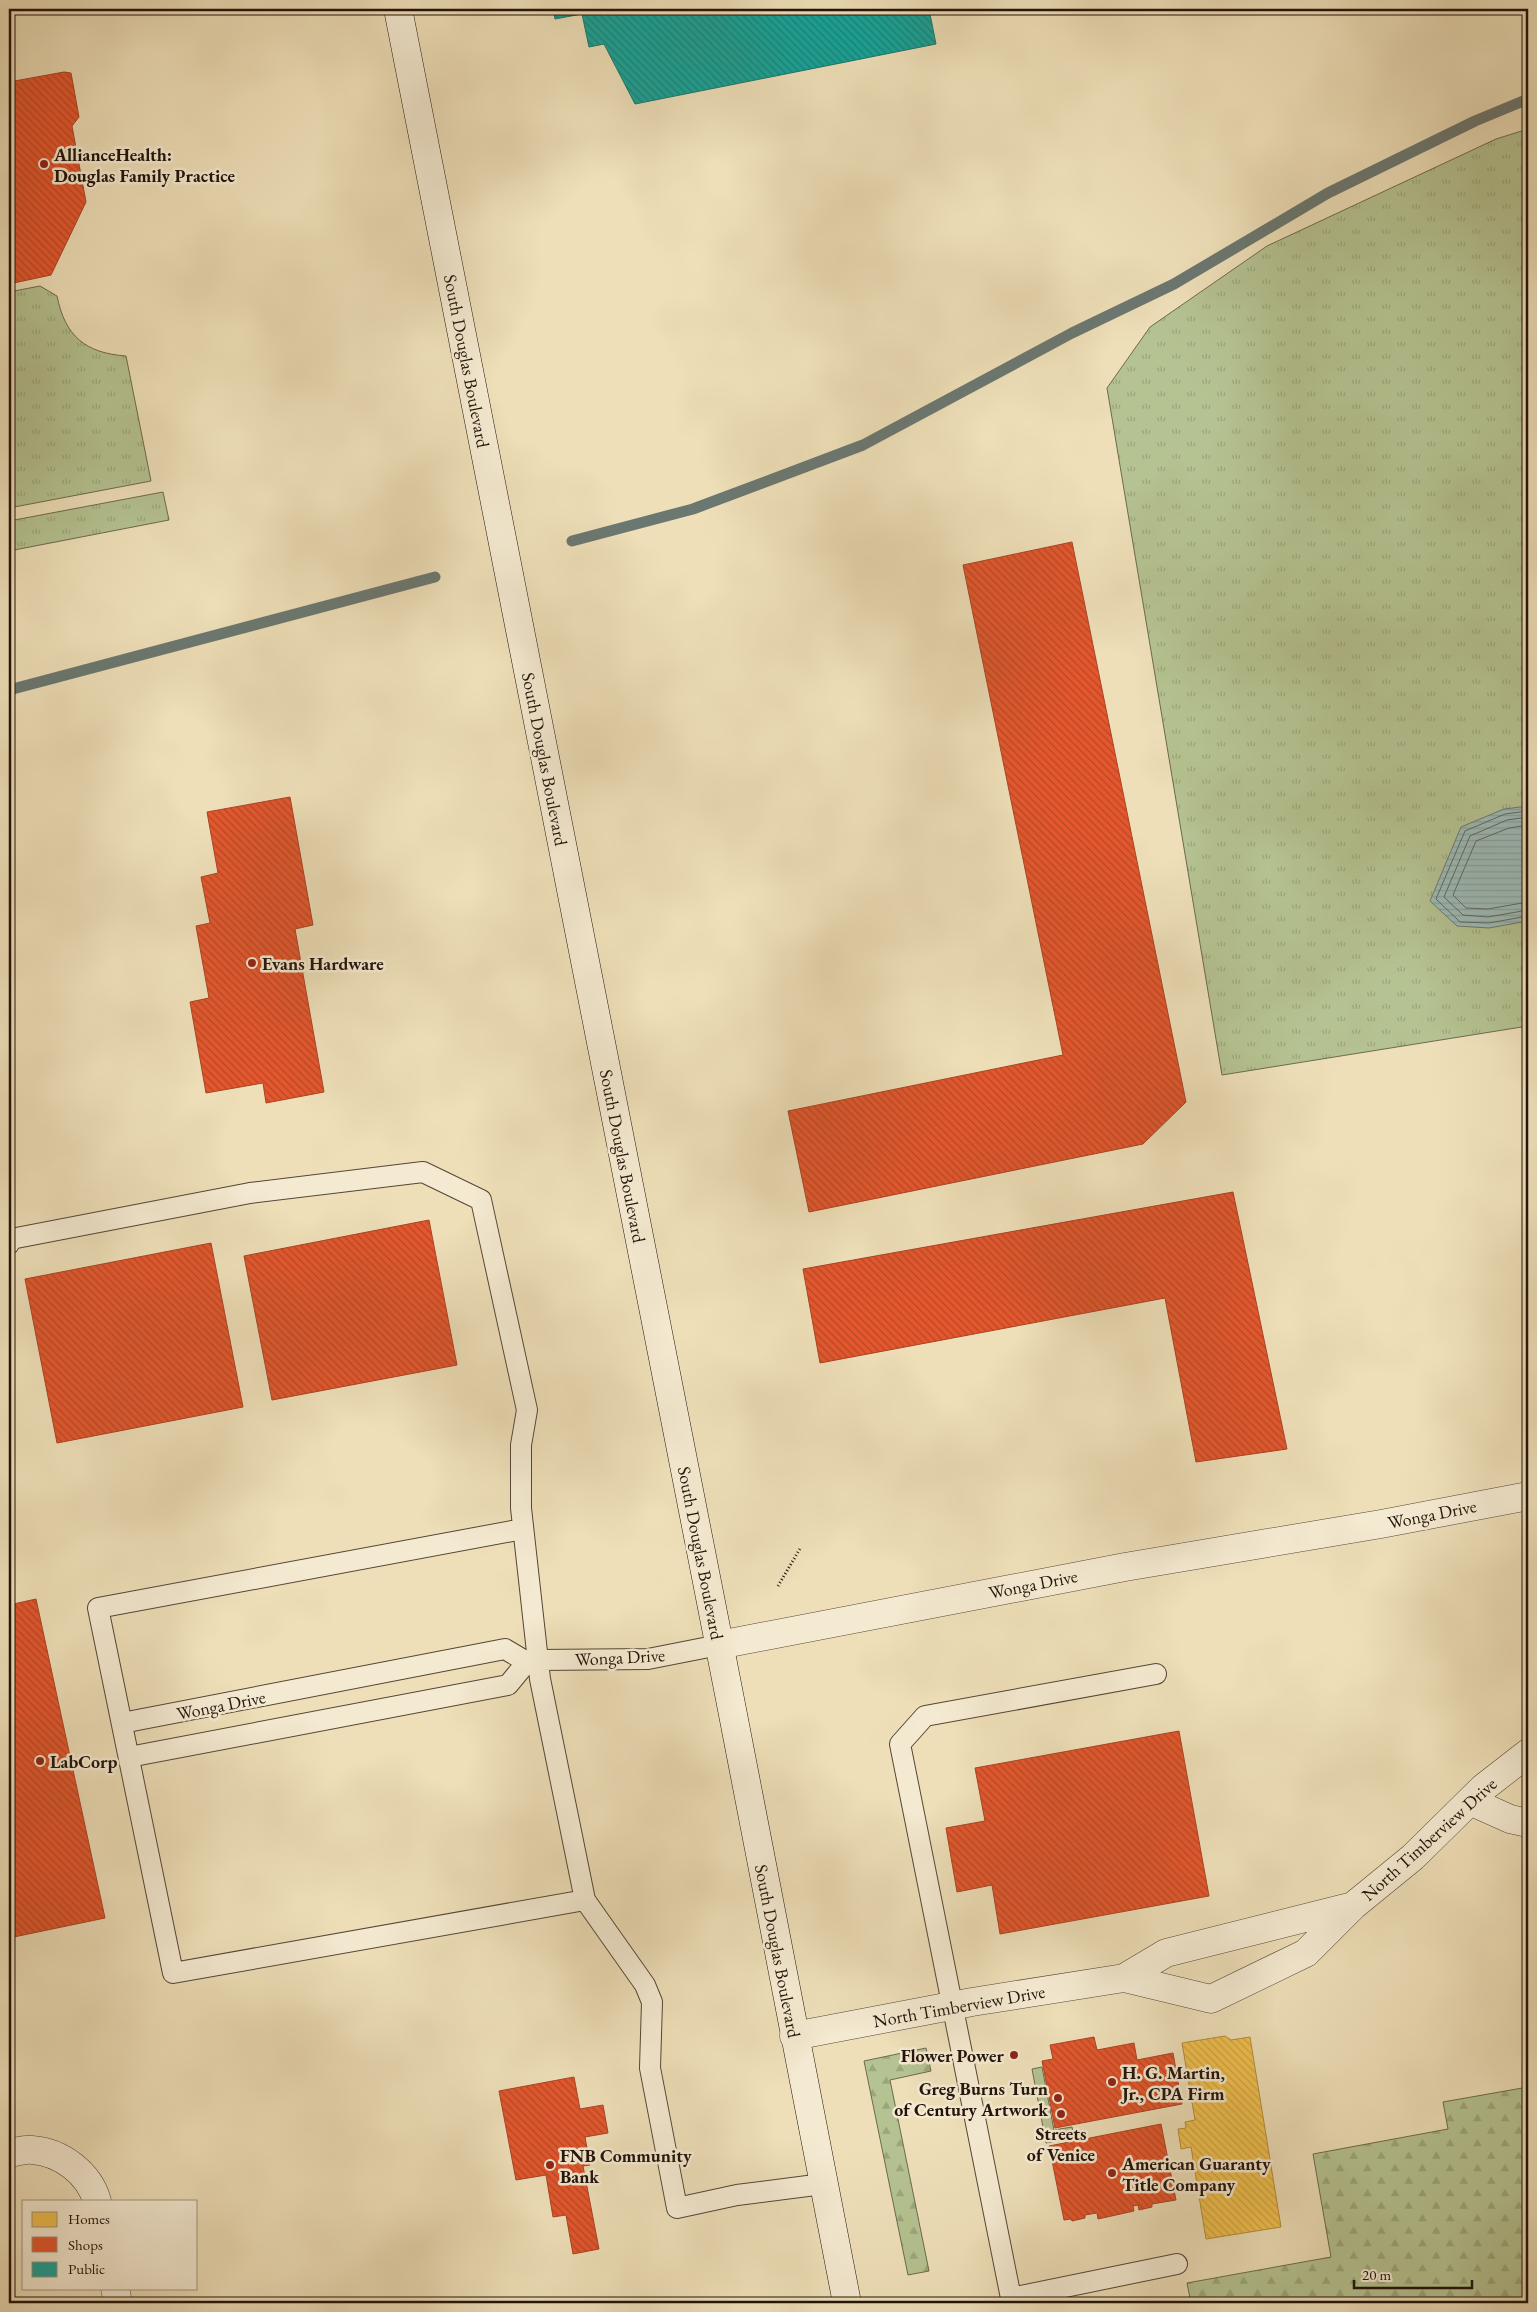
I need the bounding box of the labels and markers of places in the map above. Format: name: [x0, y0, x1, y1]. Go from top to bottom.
place label: AllianceHealth: Douglas Family Practice: [53, 143, 236, 187]
marker: AllianceHealth: Douglas Family Practice: [38, 158, 50, 170]
place label: Evans Hardware: [262, 952, 384, 975]
marker: Evans Hardware: [246, 957, 258, 969]
place label: LabCorp: [50, 1750, 117, 1773]
marker: LabCorp: [34, 1755, 46, 1767]
place label: Flower Power: [901, 2044, 1005, 2067]
marker: Flower Power: [1008, 2049, 1020, 2061]
place label: H. G. Martin, Jr., CPA Firm: [1120, 2061, 1225, 2105]
marker: H. G. Martin, Jr., CPA Firm: [1106, 2076, 1118, 2088]
place label: Greg Burns Turn of Century Artwork: [894, 2077, 1049, 2121]
marker: Greg Burns Turn of Century Artwork: [1052, 2092, 1064, 2104]
marker: Streets of Venice: [1055, 2108, 1067, 2120]
place label: Streets of Venice: [1027, 2122, 1096, 2166]
place label: FNB Community Bank: [560, 2144, 692, 2188]
place label: American Guaranty Title Company: [1121, 2152, 1271, 2196]
marker: FNB Community Bank: [544, 2159, 556, 2171]
marker: American Guaranty Title Company: [1106, 2167, 1118, 2179]

